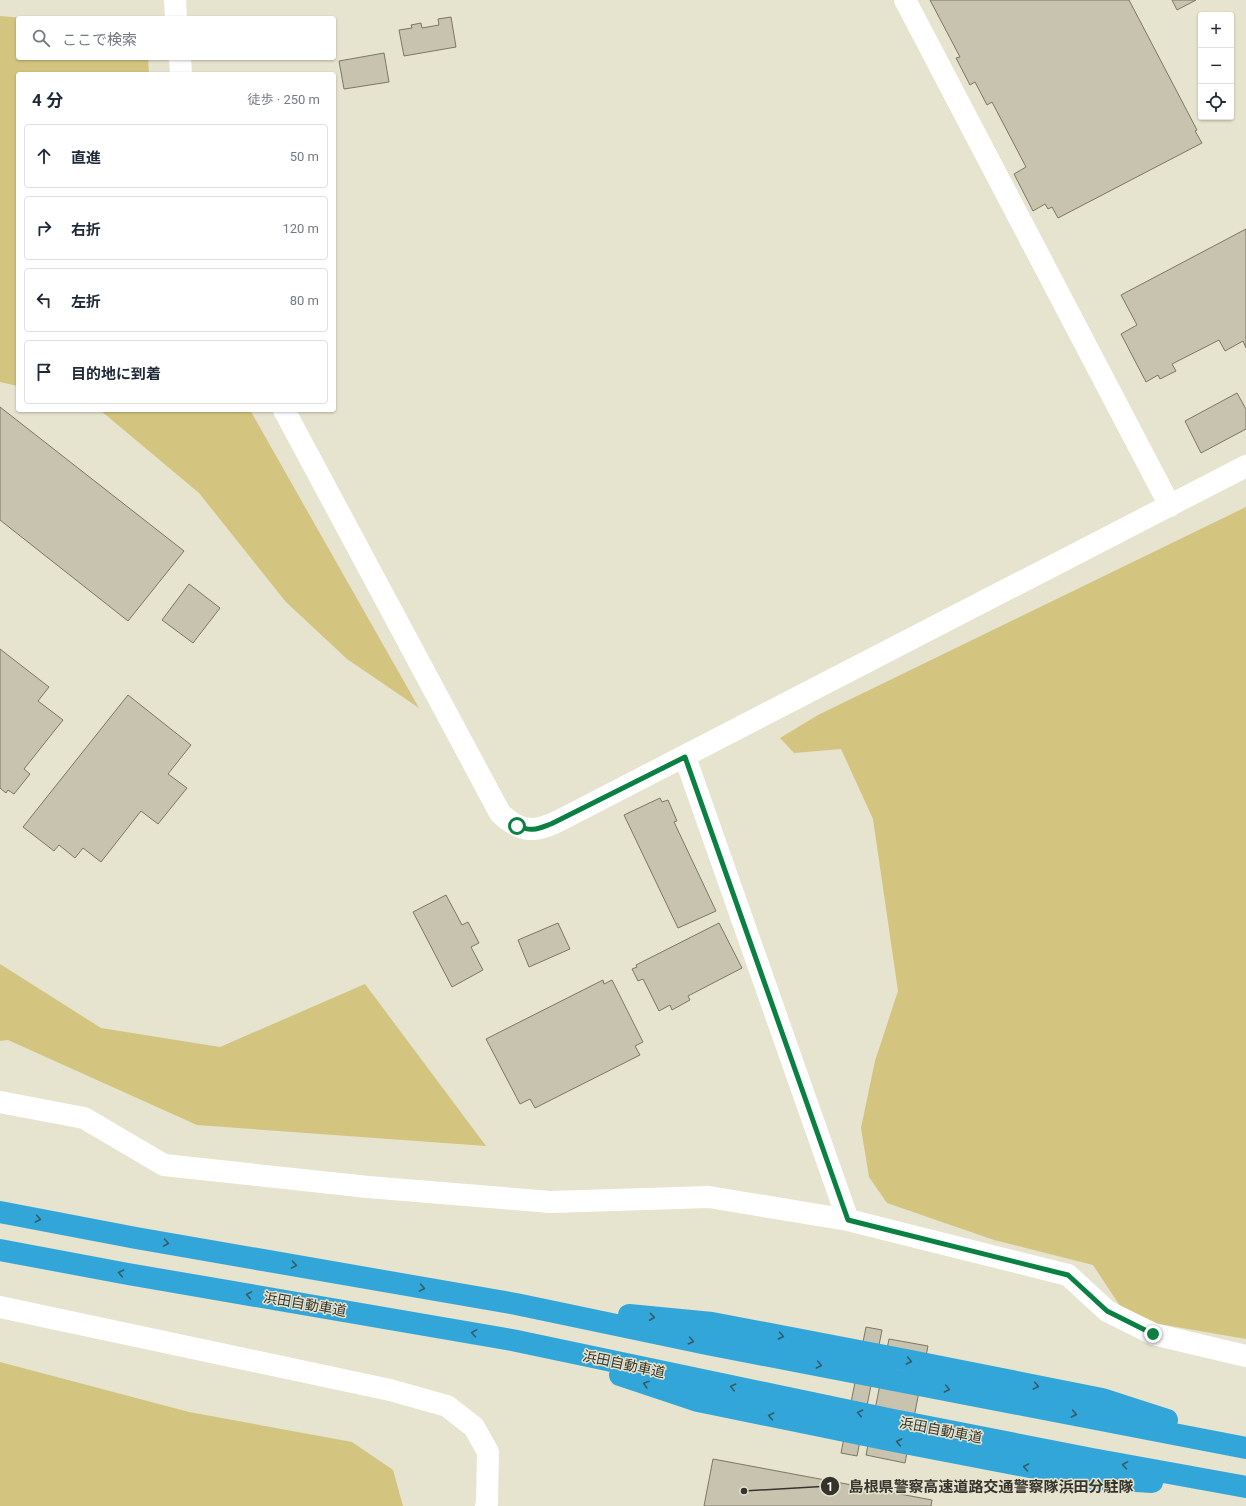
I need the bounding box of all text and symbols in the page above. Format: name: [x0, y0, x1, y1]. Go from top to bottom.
map controls: [1198, 12, 1234, 120]
button: +: [1198, 12, 1234, 48]
search box: [16, 16, 336, 60]
icon: search: [30, 27, 52, 49]
text: ここで検索: [62, 31, 137, 49]
button: −: [1198, 48, 1234, 84]
button: locate: [1198, 84, 1234, 120]
text: 4 分: [32, 90, 63, 110]
text: 徒歩 · 250 m: [248, 92, 320, 107]
icon: ahead: [33, 145, 55, 167]
text: 直進: [71, 149, 101, 167]
text: 50 m: [290, 149, 319, 164]
icon: right: [33, 217, 55, 239]
text: 右折: [71, 221, 101, 239]
text: 120 m: [282, 221, 319, 236]
icon: left: [33, 289, 55, 311]
text: 左折: [71, 293, 101, 311]
text: 80 m: [290, 293, 319, 308]
icon: arrive: [33, 361, 55, 383]
text: 目的地に到着: [71, 365, 161, 383]
route start: [508, 817, 526, 835]
one-way arrow: [35, 1215, 41, 1223]
one-way arrow: [163, 1239, 169, 1247]
one-way arrow: [291, 1261, 297, 1269]
one-way arrow: [118, 1269, 124, 1278]
one-way arrow: [419, 1283, 425, 1291]
street label: 浜田自動車道: [262, 1289, 348, 1319]
one-way arrow: [246, 1291, 252, 1300]
one-way arrow: [649, 1313, 655, 1322]
route end: [1144, 1325, 1162, 1343]
one-way arrow: [471, 1330, 477, 1338]
one-way arrow: [778, 1332, 784, 1340]
one-way arrow: [688, 1336, 694, 1344]
street label: 浜田自動車道: [581, 1347, 667, 1381]
one-way arrow: [906, 1356, 912, 1364]
one-way arrow: [816, 1360, 822, 1369]
one-way arrow: [642, 1380, 649, 1389]
one-way arrow: [1033, 1381, 1039, 1390]
one-way arrow: [730, 1383, 736, 1391]
one-way arrow: [944, 1385, 950, 1393]
one-way arrow: [857, 1410, 863, 1418]
one-way arrow: [1071, 1410, 1077, 1418]
one-way arrow: [768, 1412, 775, 1420]
street label: 浜田自動車道: [898, 1414, 984, 1446]
one-way arrow: [896, 1438, 902, 1446]
one-way arrow: [1122, 1462, 1128, 1470]
one-way arrow: [1023, 1463, 1030, 1471]
callout: 島根県警察高速道路交通警察隊浜田分駐隊: [820, 1473, 1141, 1500]
text: 島根県警察高速道路交通警察隊浜田分駐隊: [848, 1478, 1134, 1496]
text: 1: [827, 1480, 833, 1494]

